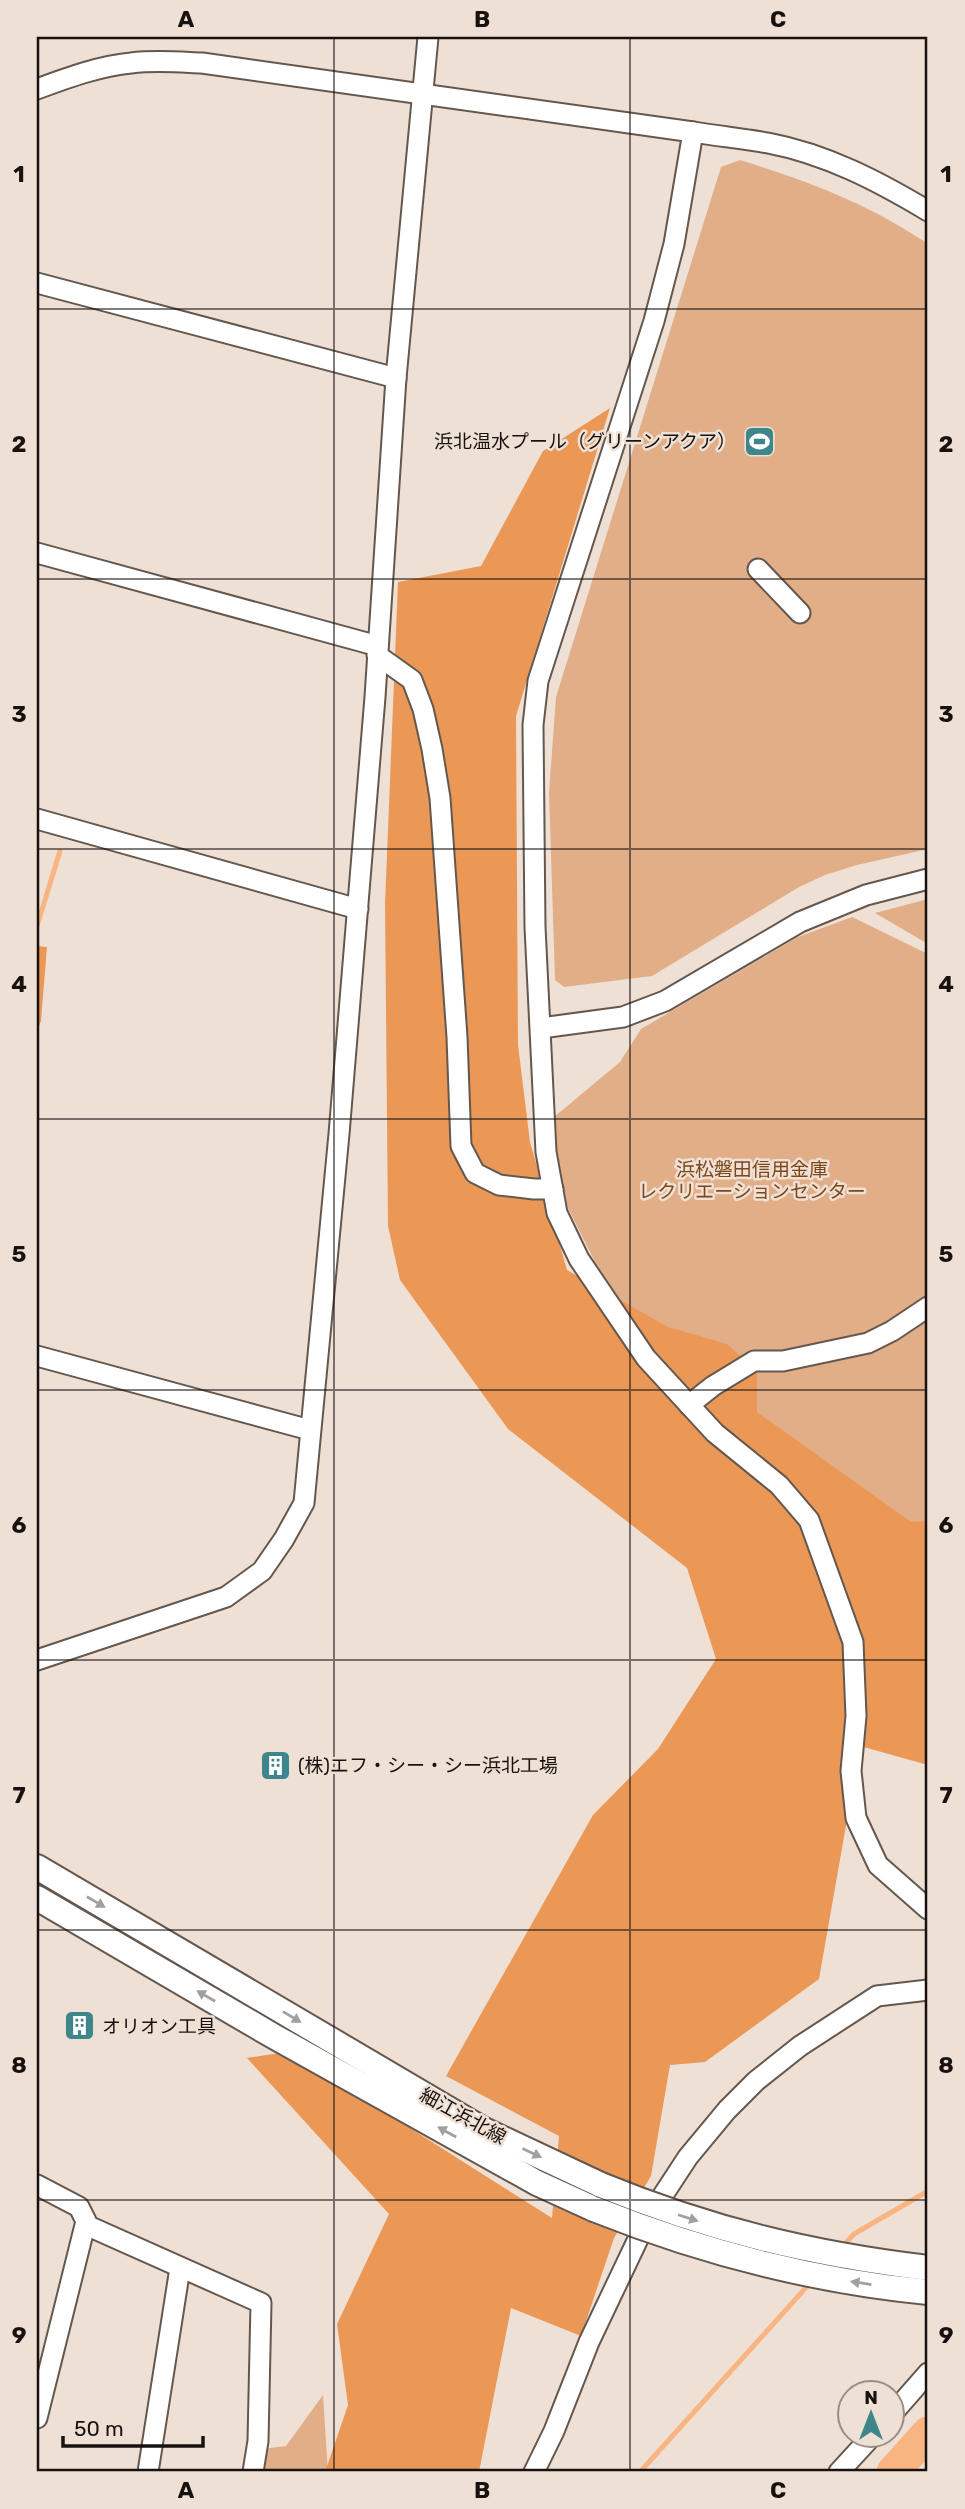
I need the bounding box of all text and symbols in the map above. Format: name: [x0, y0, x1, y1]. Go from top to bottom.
text: A: [178, 5, 195, 33]
text: B: [474, 5, 490, 33]
text: C: [770, 5, 786, 33]
text: 1: [13, 160, 25, 188]
text: 1: [940, 160, 952, 188]
sports icon: 浜北温水プール（グリーンアクア）: [742, 424, 776, 458]
text: 2: [12, 430, 26, 458]
place label: 浜北温水プール（グリーンアクア）: [434, 430, 736, 453]
text: 2: [939, 430, 953, 458]
text: 3: [11, 700, 27, 728]
text: 3: [938, 700, 954, 728]
text: 4: [11, 970, 27, 998]
text: 4: [938, 970, 954, 998]
park label: 浜松磐田信用金庫 レクリエーションセンター: [638, 1158, 866, 1203]
text: 5: [12, 1240, 27, 1268]
text: 5: [939, 1240, 954, 1268]
text: 6: [12, 1511, 27, 1539]
text: 6: [939, 1511, 954, 1539]
building icon: (株)エフ・シー・シー浜北工場: [258, 1748, 292, 1782]
place label: (株)エフ・シー・シー浜北工場: [298, 1754, 558, 1777]
text: 7: [12, 1781, 26, 1809]
text: 7: [939, 1781, 953, 1809]
one-way arrow: [86, 1895, 105, 1908]
one-way arrow: [197, 1990, 216, 2002]
building icon: オリオン工具: [62, 2009, 96, 2043]
one-way arrow: [282, 2011, 301, 2023]
place label: オリオン工具: [102, 2015, 216, 2038]
text: 8: [11, 2051, 27, 2079]
text: 8: [938, 2051, 954, 2079]
street label: 細江浜北線: [416, 2083, 510, 2149]
one-way arrow: [437, 2126, 457, 2138]
one-way arrow: [522, 2147, 542, 2159]
one-way arrow: [677, 2213, 698, 2224]
one-way arrow: [849, 2277, 871, 2288]
text: 9: [12, 2321, 26, 2349]
text: 9: [939, 2321, 953, 2349]
north arrow: [836, 2380, 906, 2450]
text: N: [864, 2386, 878, 2409]
scale bar: [63, 2404, 203, 2448]
text: 50 m: [74, 2416, 124, 2441]
text: A: [178, 2476, 195, 2504]
text: B: [474, 2476, 490, 2504]
text: C: [770, 2476, 786, 2504]

